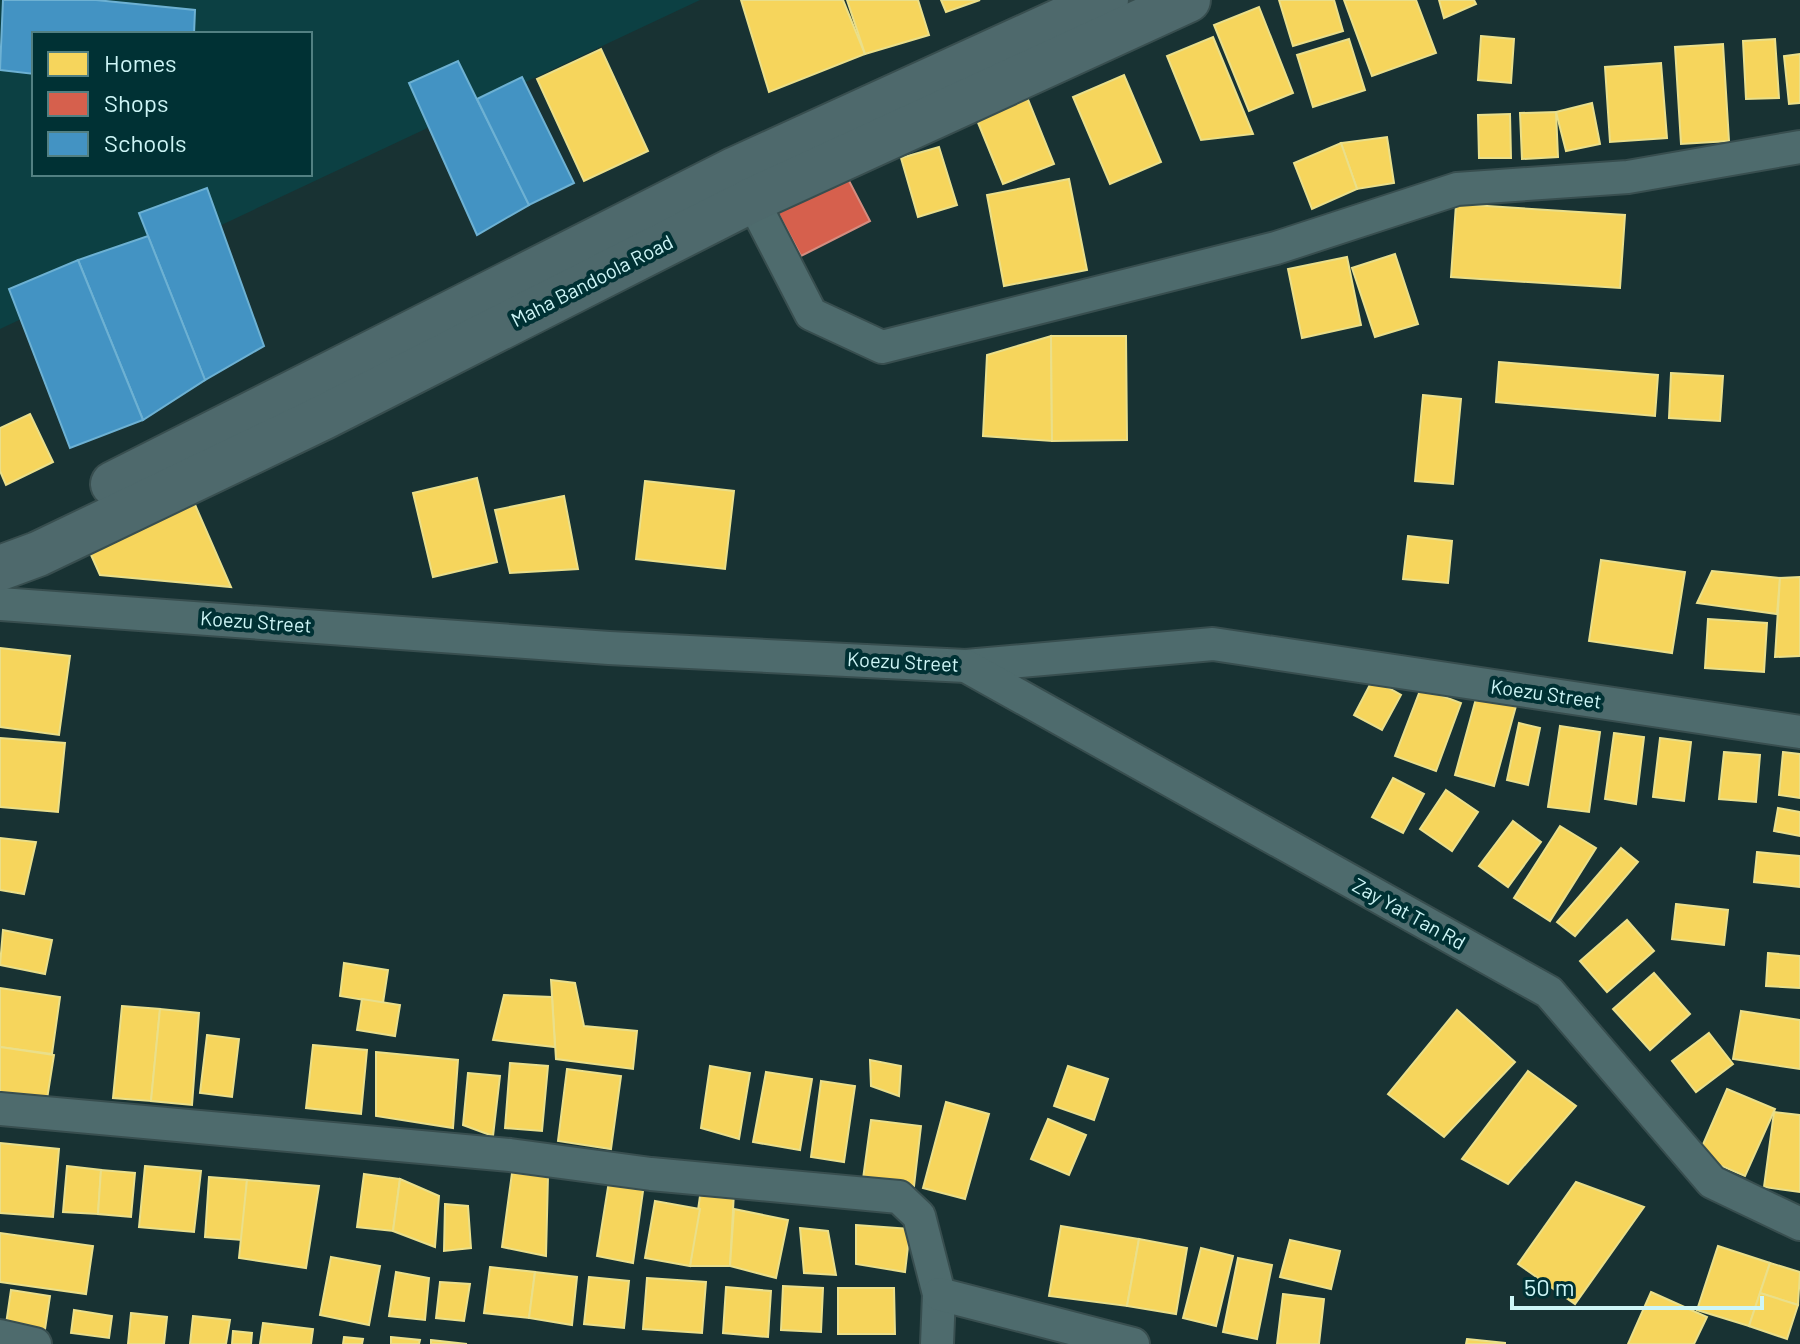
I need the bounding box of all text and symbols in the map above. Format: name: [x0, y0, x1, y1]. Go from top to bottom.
legend: [32, 32, 312, 176]
text: Homes: [104, 48, 177, 77]
text: Shops: [104, 88, 169, 117]
text: Schools: [104, 128, 187, 157]
street label: Maha Bandoola Road: [507, 229, 677, 331]
street label: Koezu Street: [200, 605, 313, 637]
street label: Koezu Street: [847, 646, 959, 676]
street label: Koezu Street: [1489, 673, 1603, 713]
street label: Zay Yat Tan Rd: [1349, 872, 1470, 954]
scale bar: [1512, 1260, 1762, 1310]
text: 50 m: [1524, 1272, 1575, 1301]

